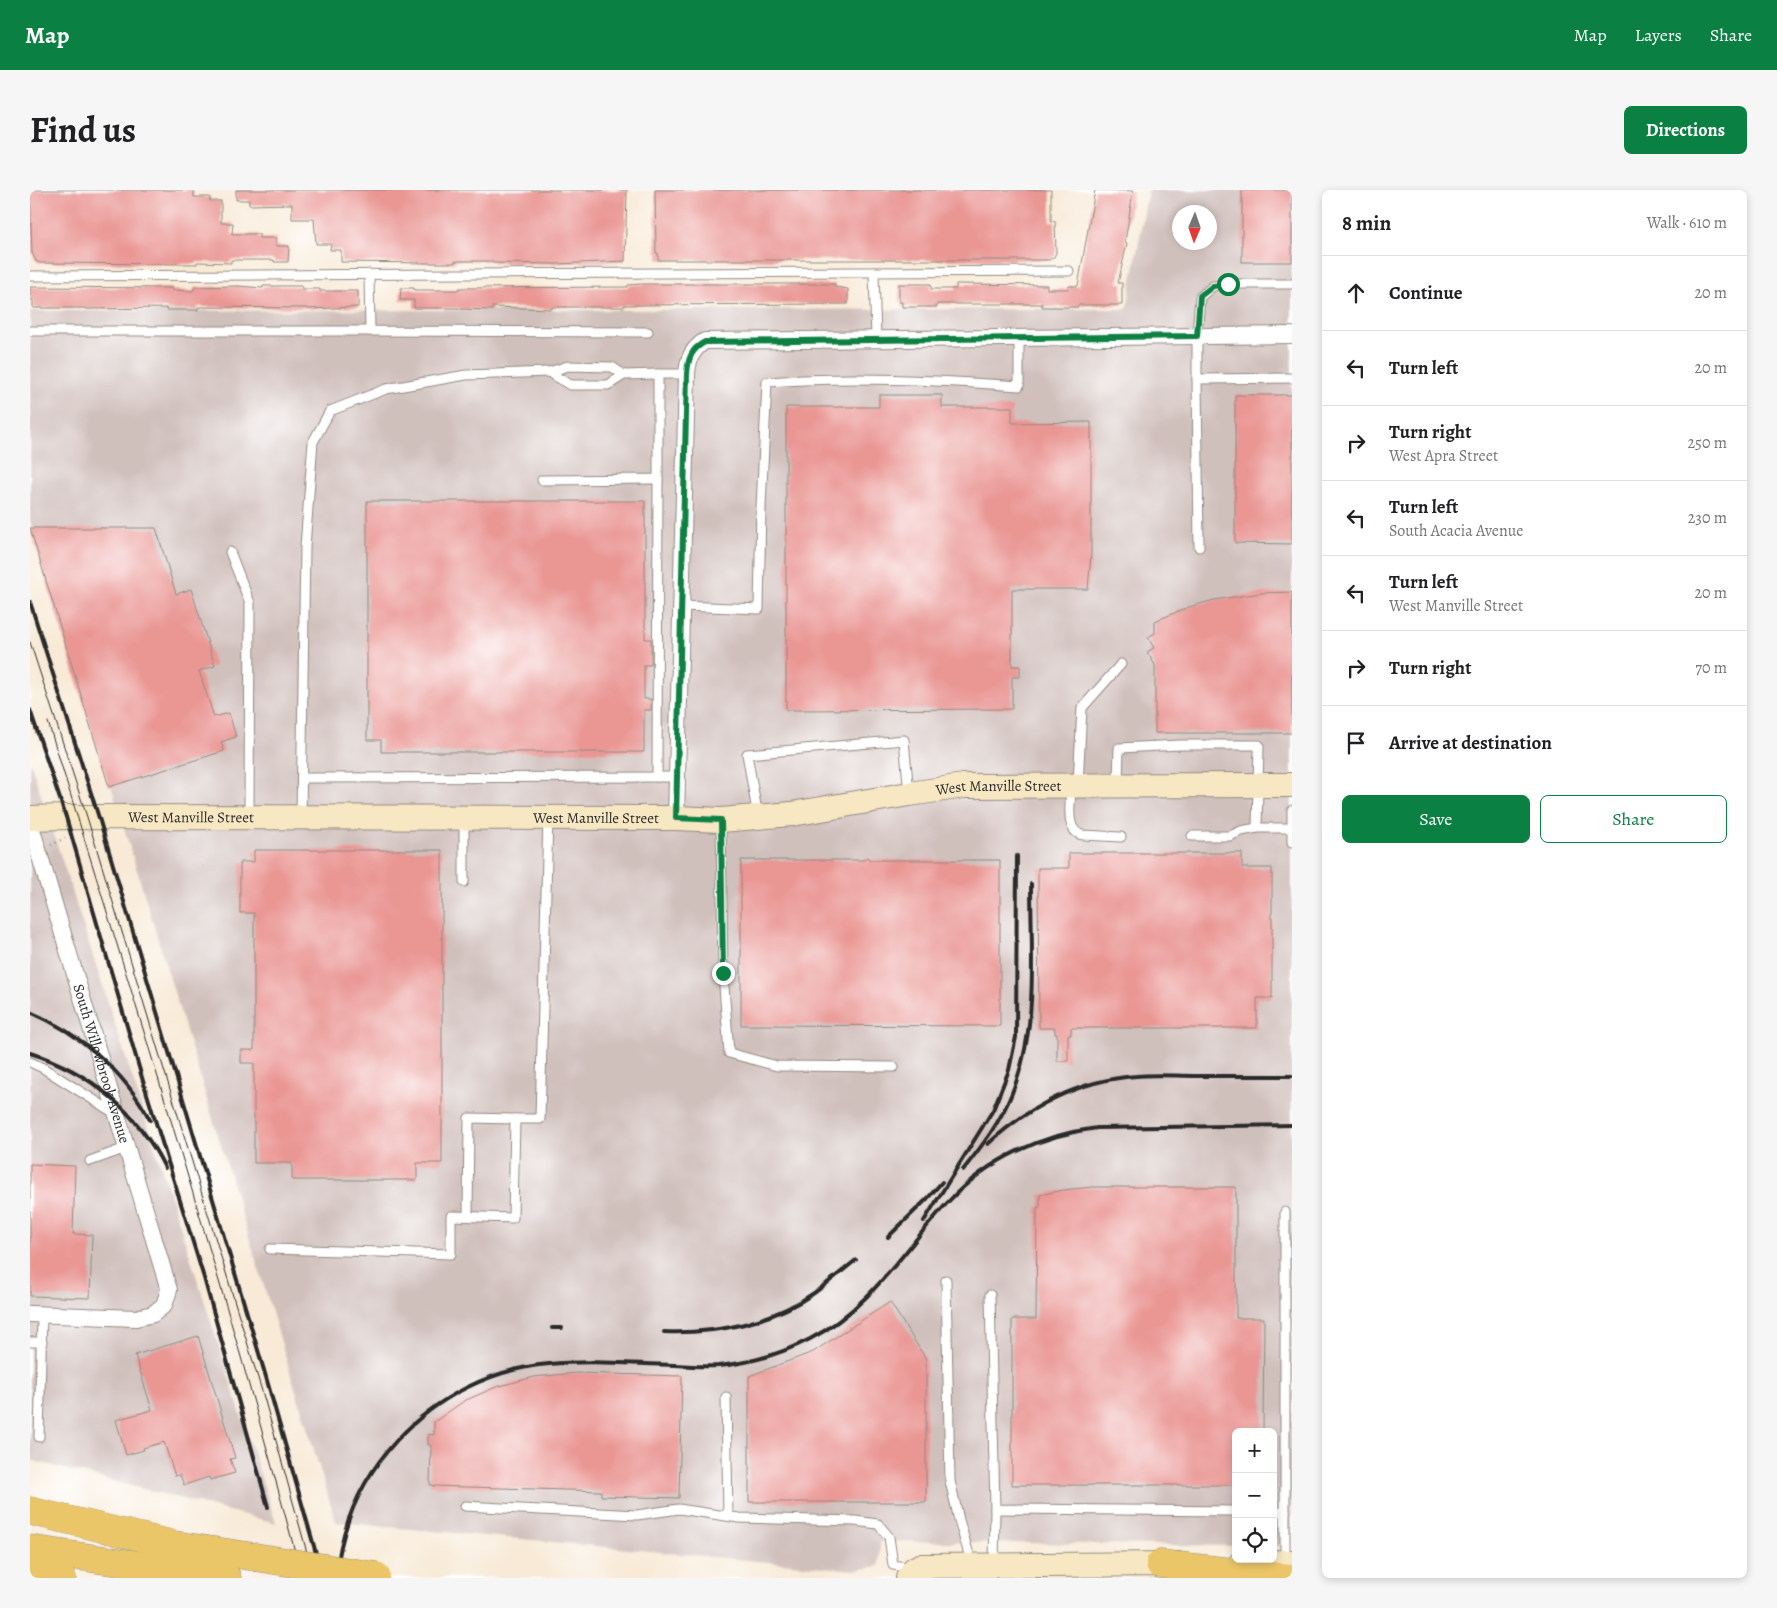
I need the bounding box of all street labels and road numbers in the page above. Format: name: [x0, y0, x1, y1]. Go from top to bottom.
street label: West Manville Street: [933, 776, 1061, 800]
street label: West Manville Street: [127, 807, 254, 827]
street label: West Manville Street: [532, 808, 659, 828]
street label: South Willowbrook Avenue: [68, 981, 135, 1146]

